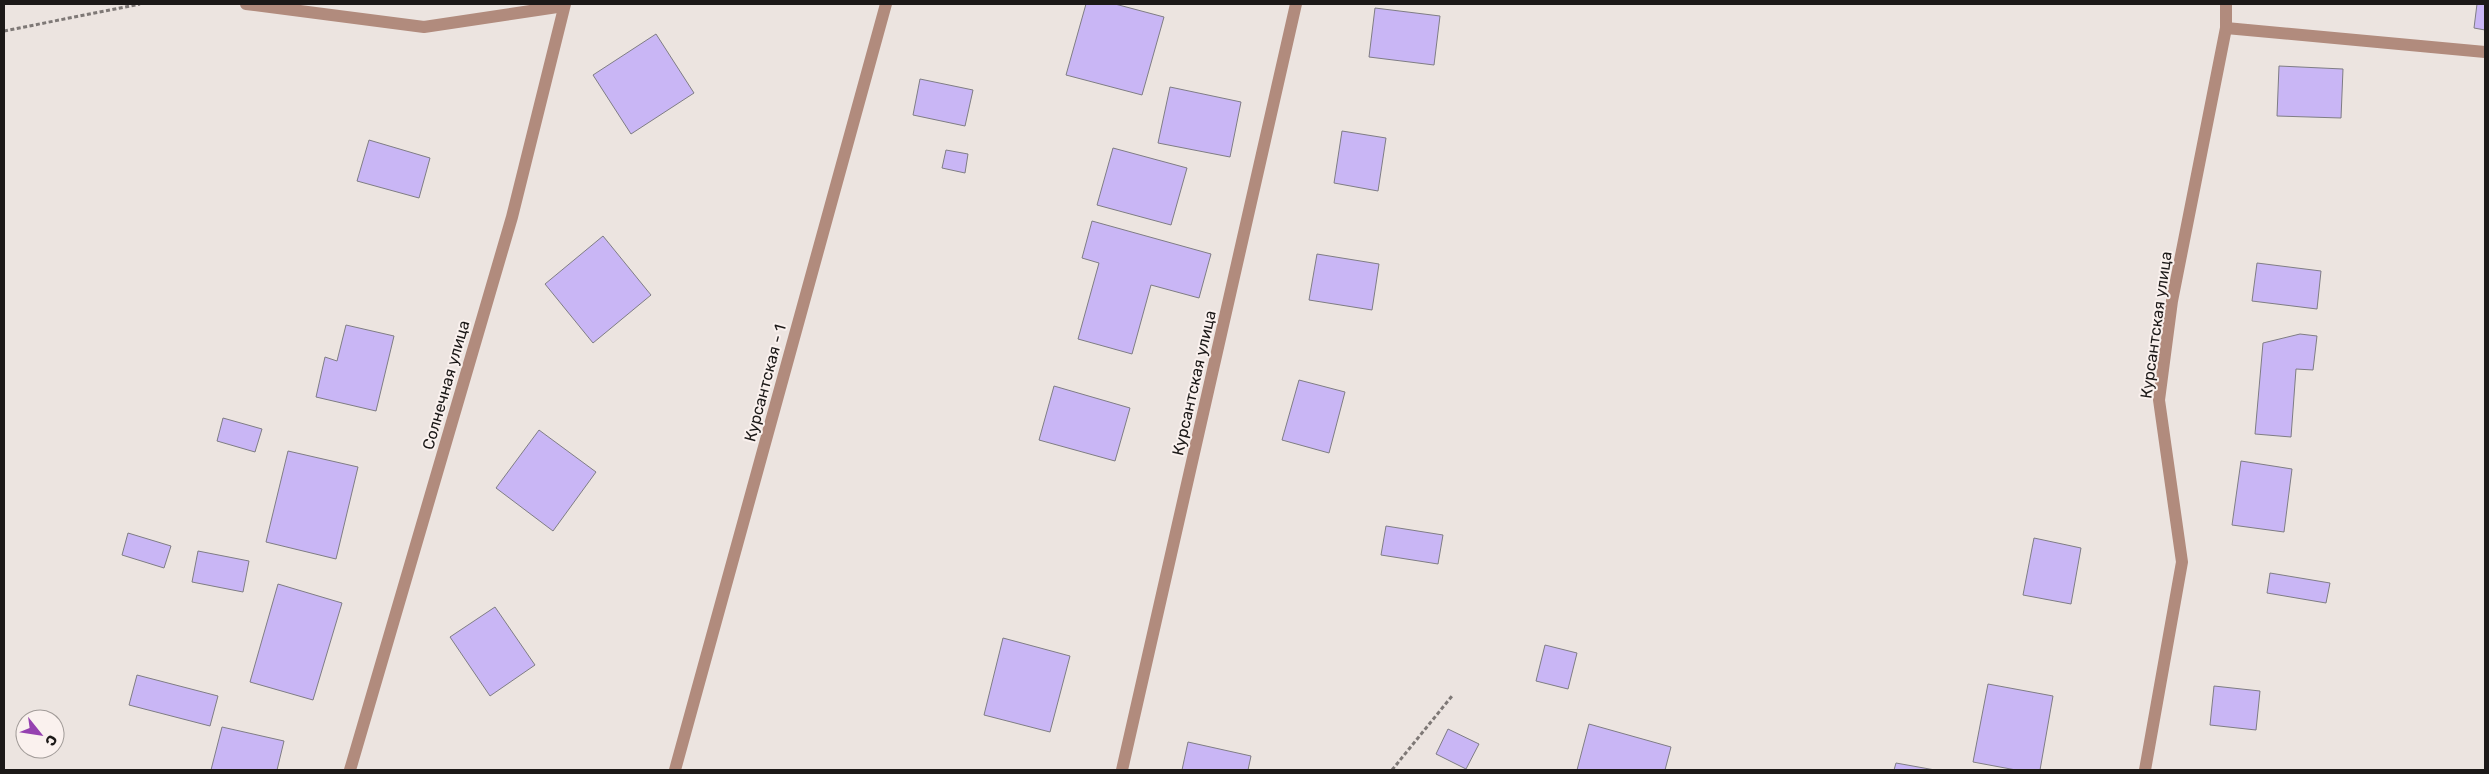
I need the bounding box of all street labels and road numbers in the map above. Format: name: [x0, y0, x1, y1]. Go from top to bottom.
street label: Курсантская улица: [2136, 250, 2176, 400]
street label: Курсантская улица: [1168, 309, 1220, 457]
street label: Солнечная улица: [418, 318, 474, 452]
street label: Курсантская - 1: [740, 322, 790, 444]

